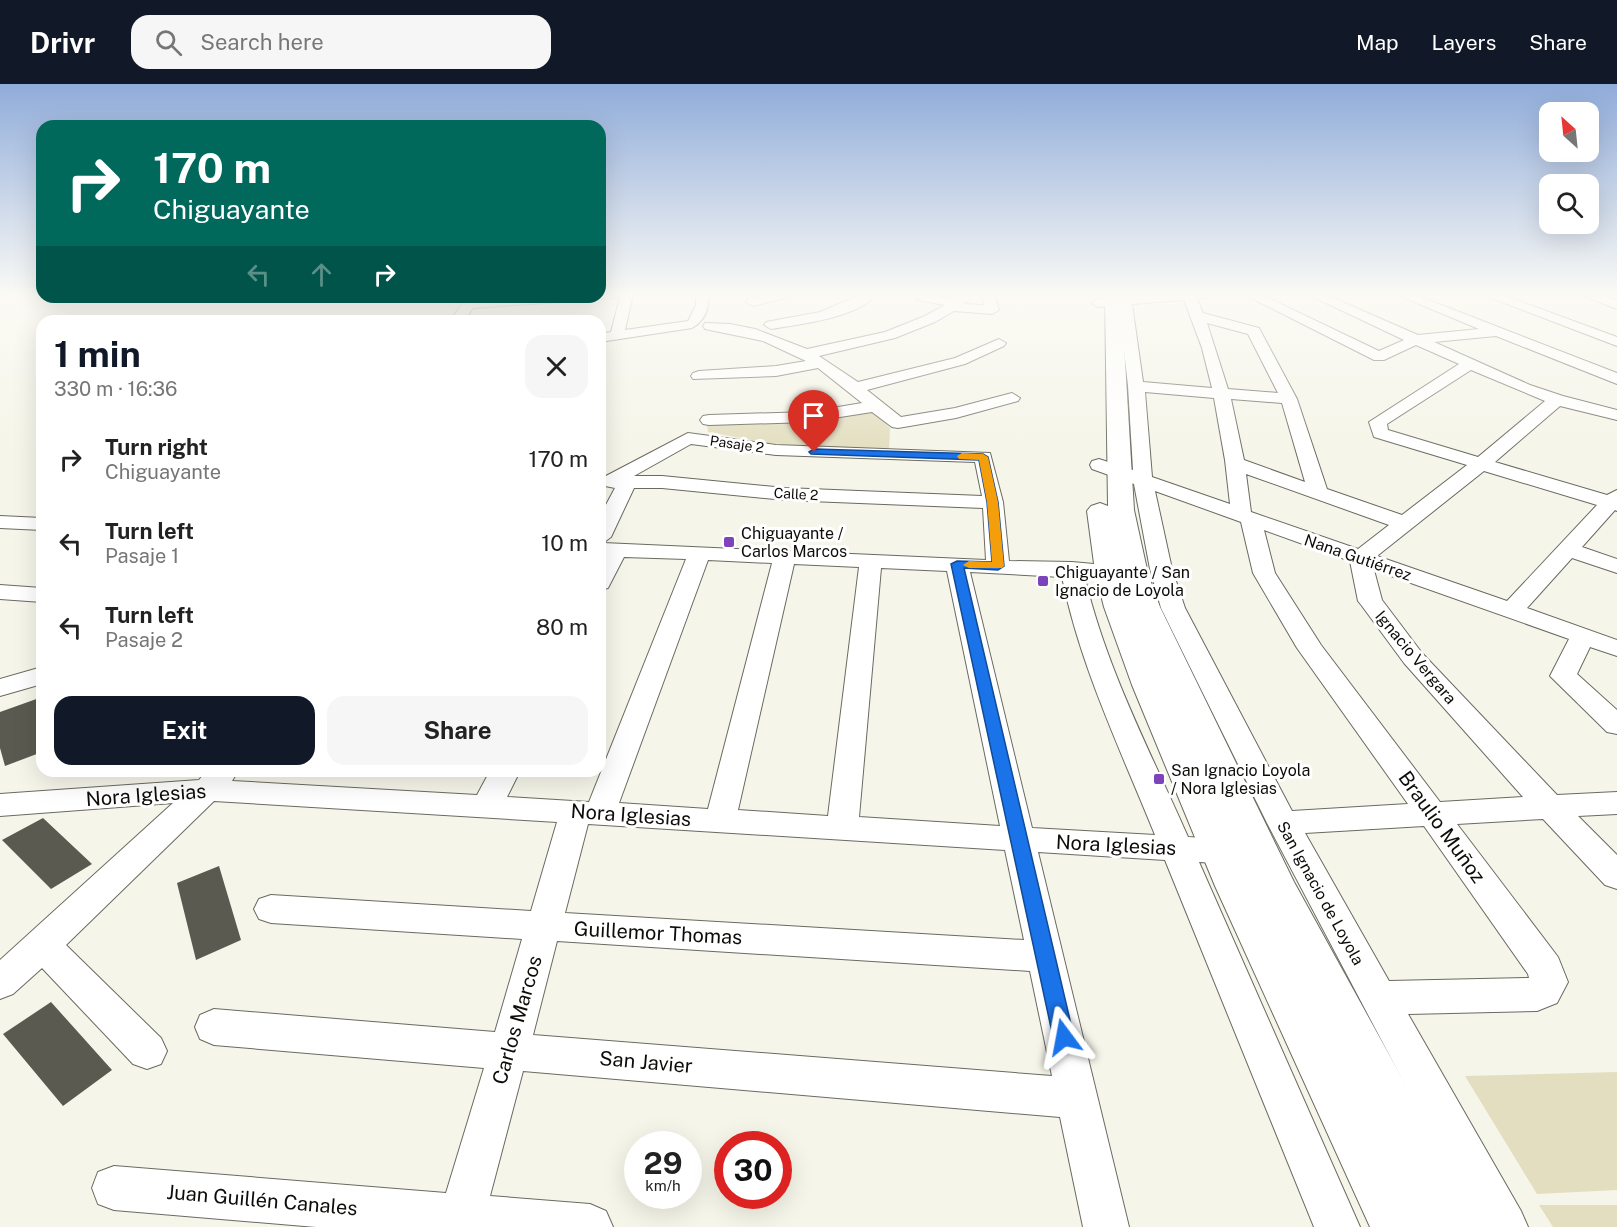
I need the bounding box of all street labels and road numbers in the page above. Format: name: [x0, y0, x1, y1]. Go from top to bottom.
street label: Pasaje 2: [709, 432, 765, 456]
street label: Calle 2: [773, 485, 819, 503]
street label: Nana Gutiérrez: [1302, 530, 1414, 585]
street label: Ignacio Vergara: [1371, 607, 1460, 708]
street label: Braulio Muñoz: [1393, 766, 1491, 888]
street label: Nora Iglesias: [85, 779, 207, 811]
street label: Nora Iglesias: [570, 799, 692, 831]
street label: San Ignacio de Loyola: [1273, 818, 1368, 969]
street label: Nora Iglesias: [1055, 830, 1177, 860]
street label: Guillemor Thomas: [573, 917, 743, 949]
street label: Carlos Marcos: [487, 953, 547, 1087]
street label: San Javier: [598, 1046, 694, 1078]
street label: Juan Guillén Canales: [166, 1180, 358, 1220]

